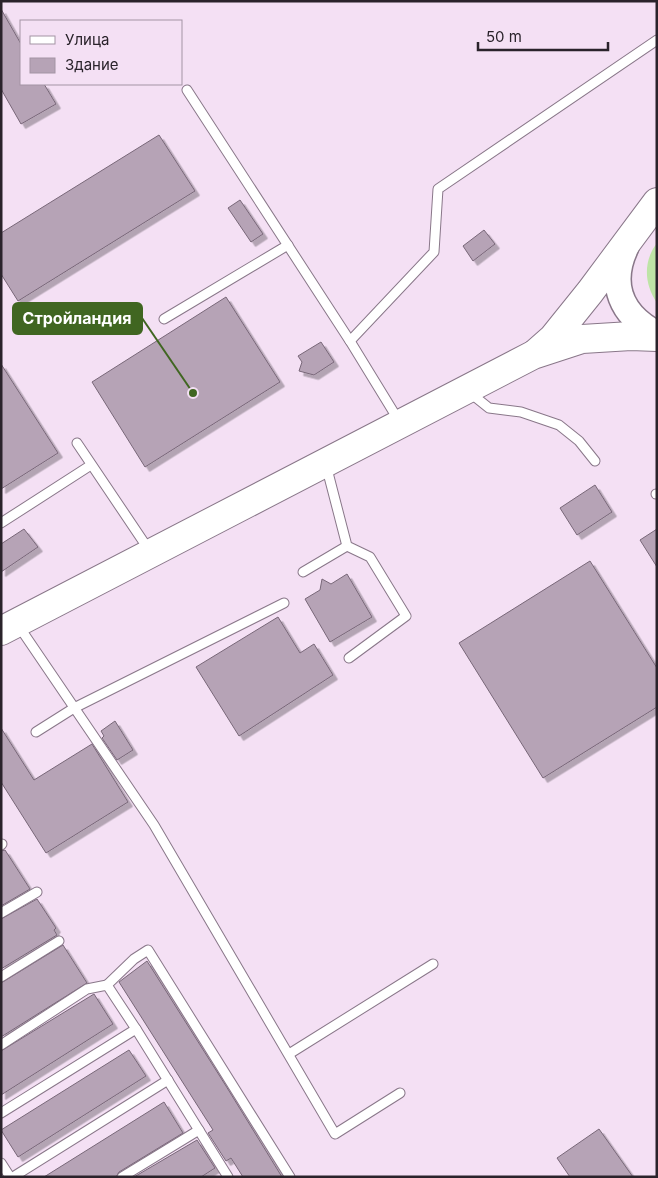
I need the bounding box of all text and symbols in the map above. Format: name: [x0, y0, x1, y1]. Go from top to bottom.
legend: [20, 20, 182, 85]
scale bar: [478, 20, 608, 52]
text: 50 m: [486, 27, 522, 46]
text: Улица: [65, 30, 109, 49]
text: Здание: [65, 55, 119, 74]
callout: Стройландия: [13, 303, 142, 334]
text: Стройландия: [23, 308, 131, 328]

